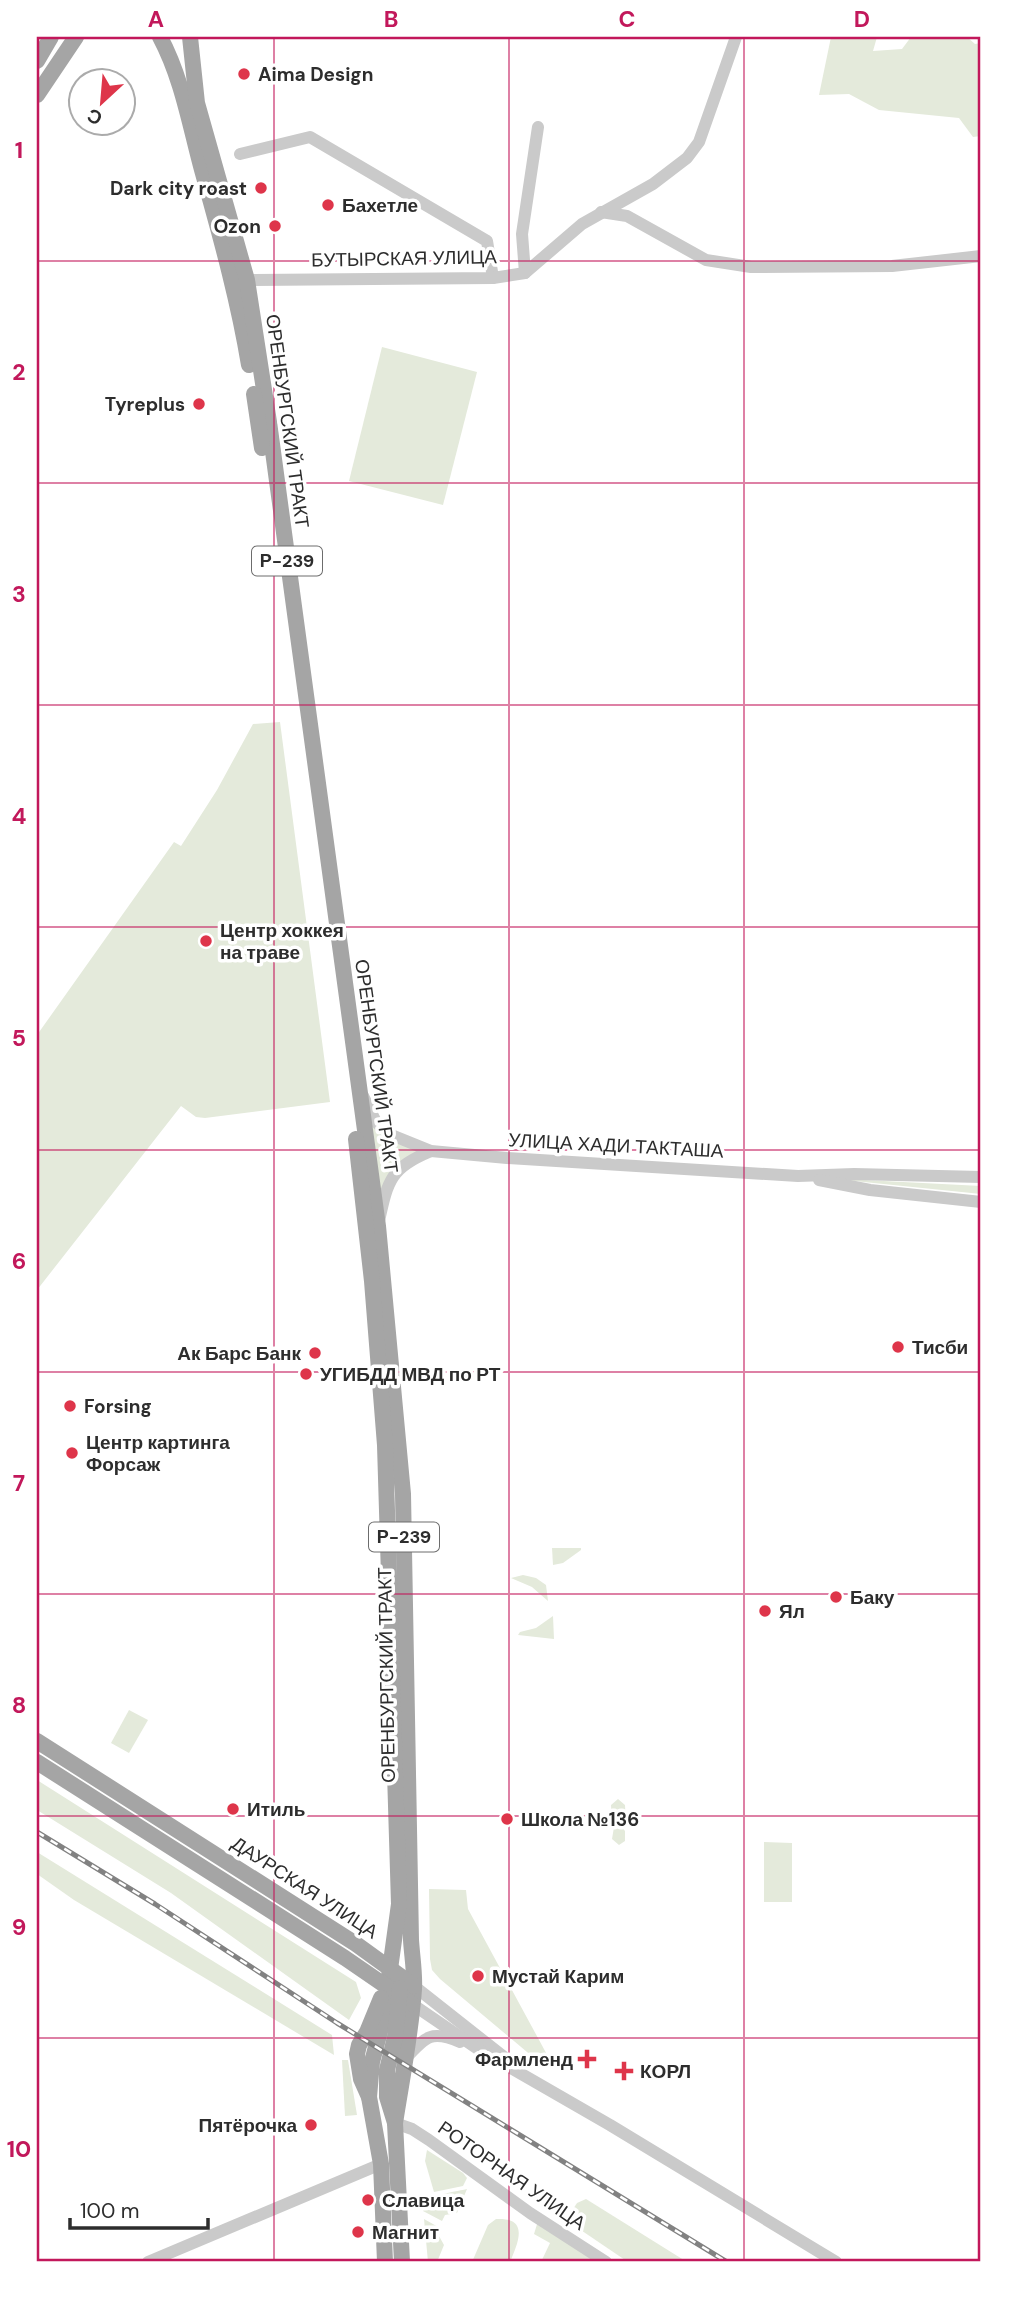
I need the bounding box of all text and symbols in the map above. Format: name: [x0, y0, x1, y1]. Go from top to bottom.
text: A: [148, 4, 164, 34]
text: B: [384, 4, 398, 34]
text: C: [619, 4, 635, 34]
text: D: [854, 4, 870, 34]
place label: Aima Design: [258, 62, 373, 87]
north arrow: [66, 66, 136, 136]
marker: Aima Design: [236, 66, 252, 82]
text: С: [83, 102, 106, 131]
text: 1: [15, 135, 23, 165]
place label: Dark city roast: [110, 176, 247, 201]
marker: Dark city roast: [253, 180, 269, 196]
place label: Бахетле: [342, 193, 418, 218]
marker: Бахетле: [320, 197, 336, 213]
place label: Ozon: [213, 214, 261, 239]
marker: Ozon: [267, 218, 283, 234]
street label: БУТЫРСКАЯ УЛИЦА: [311, 244, 497, 273]
street label: ОРЕНБУРГСКИЙ ТРАКТ: [260, 313, 315, 530]
text: 2: [12, 357, 26, 387]
place label: Tyreplus: [105, 392, 185, 417]
marker: Tyreplus: [191, 396, 207, 412]
road number: Р-239: [252, 546, 322, 576]
text: 3: [12, 579, 26, 609]
text: 4: [12, 801, 27, 831]
place label: Центр хоккея на траве: [220, 918, 344, 965]
marker: Центр хоккея на траве: [198, 933, 214, 949]
street label: ОРЕНБУРГСКИЙ ТРАКТ: [349, 958, 404, 1175]
text: 5: [12, 1023, 26, 1053]
street label: УЛИЦА ХАДИ ТАКТАША: [508, 1127, 724, 1164]
text: 6: [12, 1246, 26, 1276]
place label: Тисби: [912, 1335, 968, 1360]
marker: Тисби: [890, 1339, 906, 1355]
place label: Ак Барс Банк: [177, 1341, 301, 1366]
marker: Ак Барс Банк: [307, 1345, 323, 1361]
place label: УГИБДД МВД по РТ: [320, 1362, 501, 1387]
marker: УГИБДД МВД по РТ: [298, 1366, 314, 1382]
place label: Forsing: [84, 1394, 152, 1419]
marker: Forsing: [62, 1398, 78, 1414]
place label: Центр картинга Форсаж: [86, 1430, 230, 1477]
marker: Центр картинга Форсаж: [64, 1445, 80, 1461]
text: 7: [13, 1468, 25, 1498]
road number: Р-239: [369, 1522, 439, 1552]
street label: ОРЕНБУРГСКИЙ ТРАКТ: [372, 1567, 401, 1783]
place label: Баку: [850, 1585, 895, 1610]
marker: Баку: [828, 1589, 844, 1605]
place label: Ял: [779, 1599, 805, 1624]
marker: Ял: [757, 1603, 773, 1619]
text: 8: [12, 1690, 26, 1720]
place label: Итиль: [247, 1797, 305, 1822]
marker: Итиль: [225, 1801, 241, 1817]
place label: Школа №136: [521, 1807, 639, 1832]
marker: Школа №136: [499, 1811, 515, 1827]
street label: ДАУРСКАЯ УЛИЦА: [227, 1831, 383, 1944]
text: 9: [12, 1912, 26, 1942]
place label: Мустай Карим: [492, 1964, 624, 1989]
marker: Мустай Карим: [470, 1968, 486, 1984]
place label: Фармленд: [475, 2047, 573, 2072]
marker: Фармленд: [579, 2051, 595, 2067]
place label: КОРЛ: [640, 2059, 691, 2084]
marker: КОРЛ: [614, 2061, 634, 2081]
place label: Пятёрочка: [199, 2113, 297, 2138]
street label: РОТОРНАЯ УЛИЦА: [433, 2115, 591, 2236]
marker: Пятёрочка: [303, 2117, 319, 2133]
text: 10: [7, 2134, 31, 2164]
scale bar: [70, 2187, 208, 2231]
place label: Славица: [382, 2188, 465, 2213]
marker: Славица: [360, 2192, 376, 2208]
text: 100 m: [80, 2197, 140, 2225]
place label: Магнит: [372, 2220, 439, 2245]
marker: Магнит: [350, 2224, 366, 2240]

